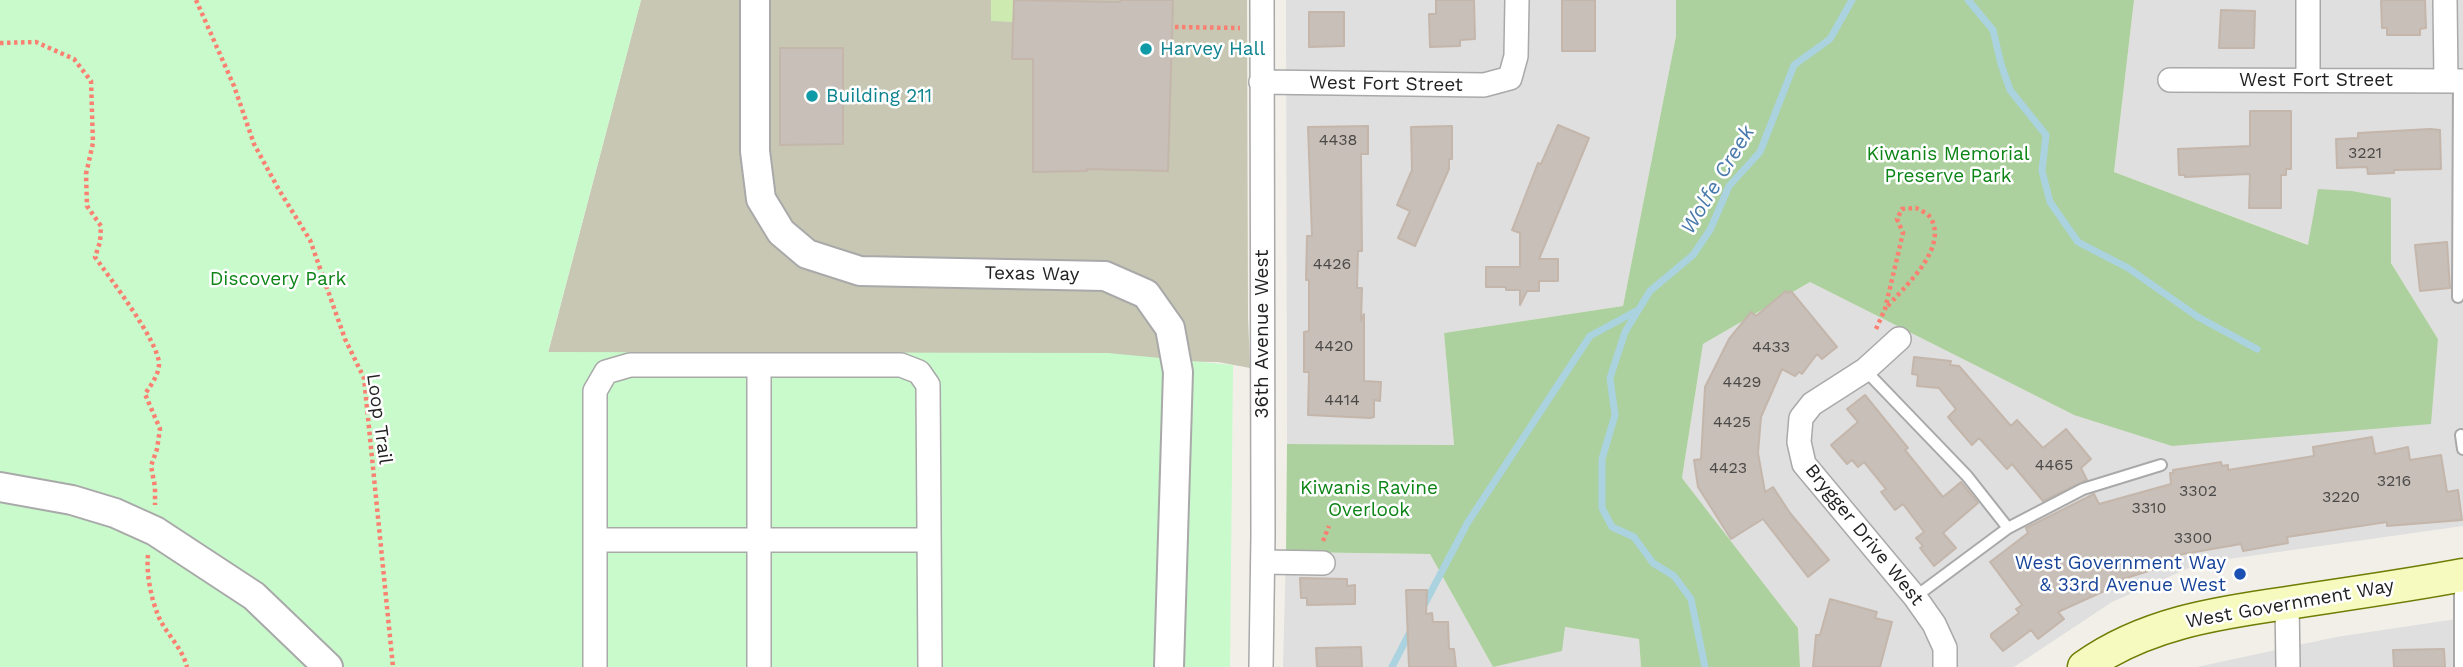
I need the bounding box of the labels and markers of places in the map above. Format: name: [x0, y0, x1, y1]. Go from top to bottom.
place label: Harvey Hall: [1160, 38, 1265, 60]
marker: Harvey Hall: [1138, 41, 1154, 57]
place label: Building 211: [826, 85, 932, 107]
marker: Building 211: [804, 88, 820, 104]
place label: West Government Way & 33rd Avenue West: [2015, 552, 2226, 596]
marker: West Government Way & 33rd Avenue West: [2232, 566, 2248, 582]

